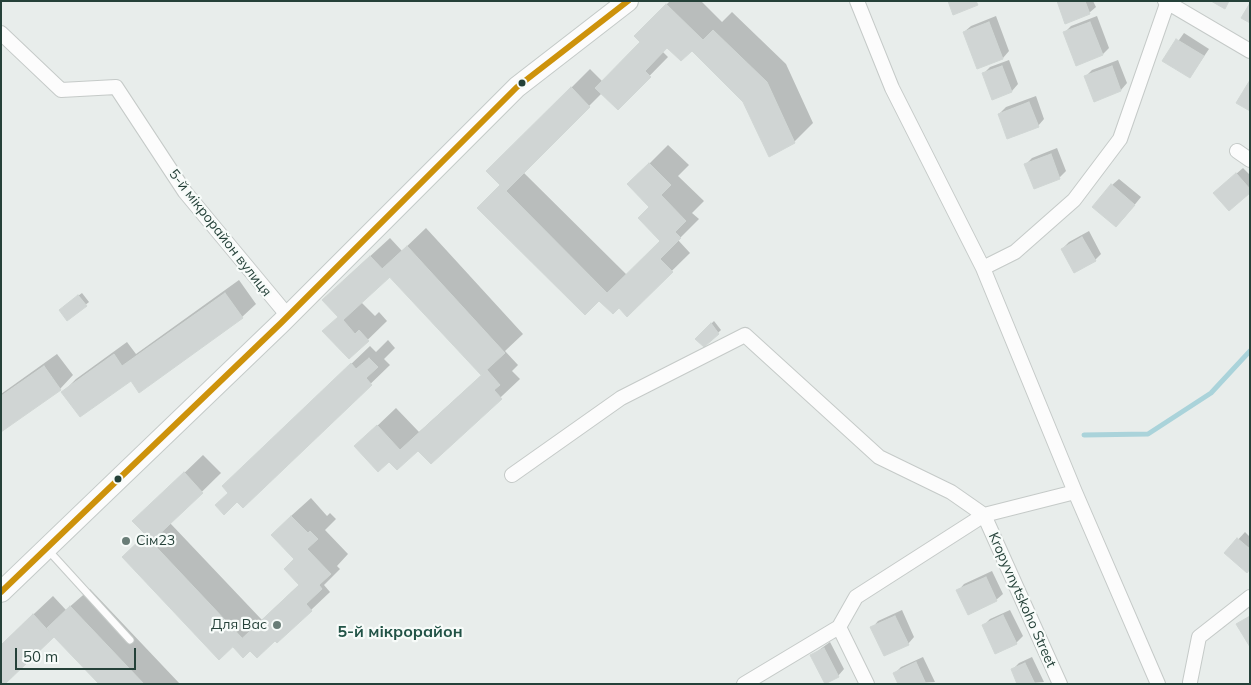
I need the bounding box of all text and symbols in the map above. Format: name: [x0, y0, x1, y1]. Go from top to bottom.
unlabelled marker: [517, 78, 527, 88]
street label: 5-й мікрорайон вулиця: [165, 166, 275, 300]
unlabelled marker: [113, 474, 123, 484]
street label: Kropyvnytskoho Street: [985, 530, 1059, 670]
place label: Сім23: [136, 533, 175, 549]
marker: Сім23: [120, 535, 132, 547]
place label: Для Вас: [211, 617, 267, 633]
marker: Для Вас: [271, 619, 283, 631]
district label: 5-й мікрорайон: [337, 622, 463, 642]
scale bar: [18, 638, 139, 670]
text: 50 m: [23, 647, 58, 666]

